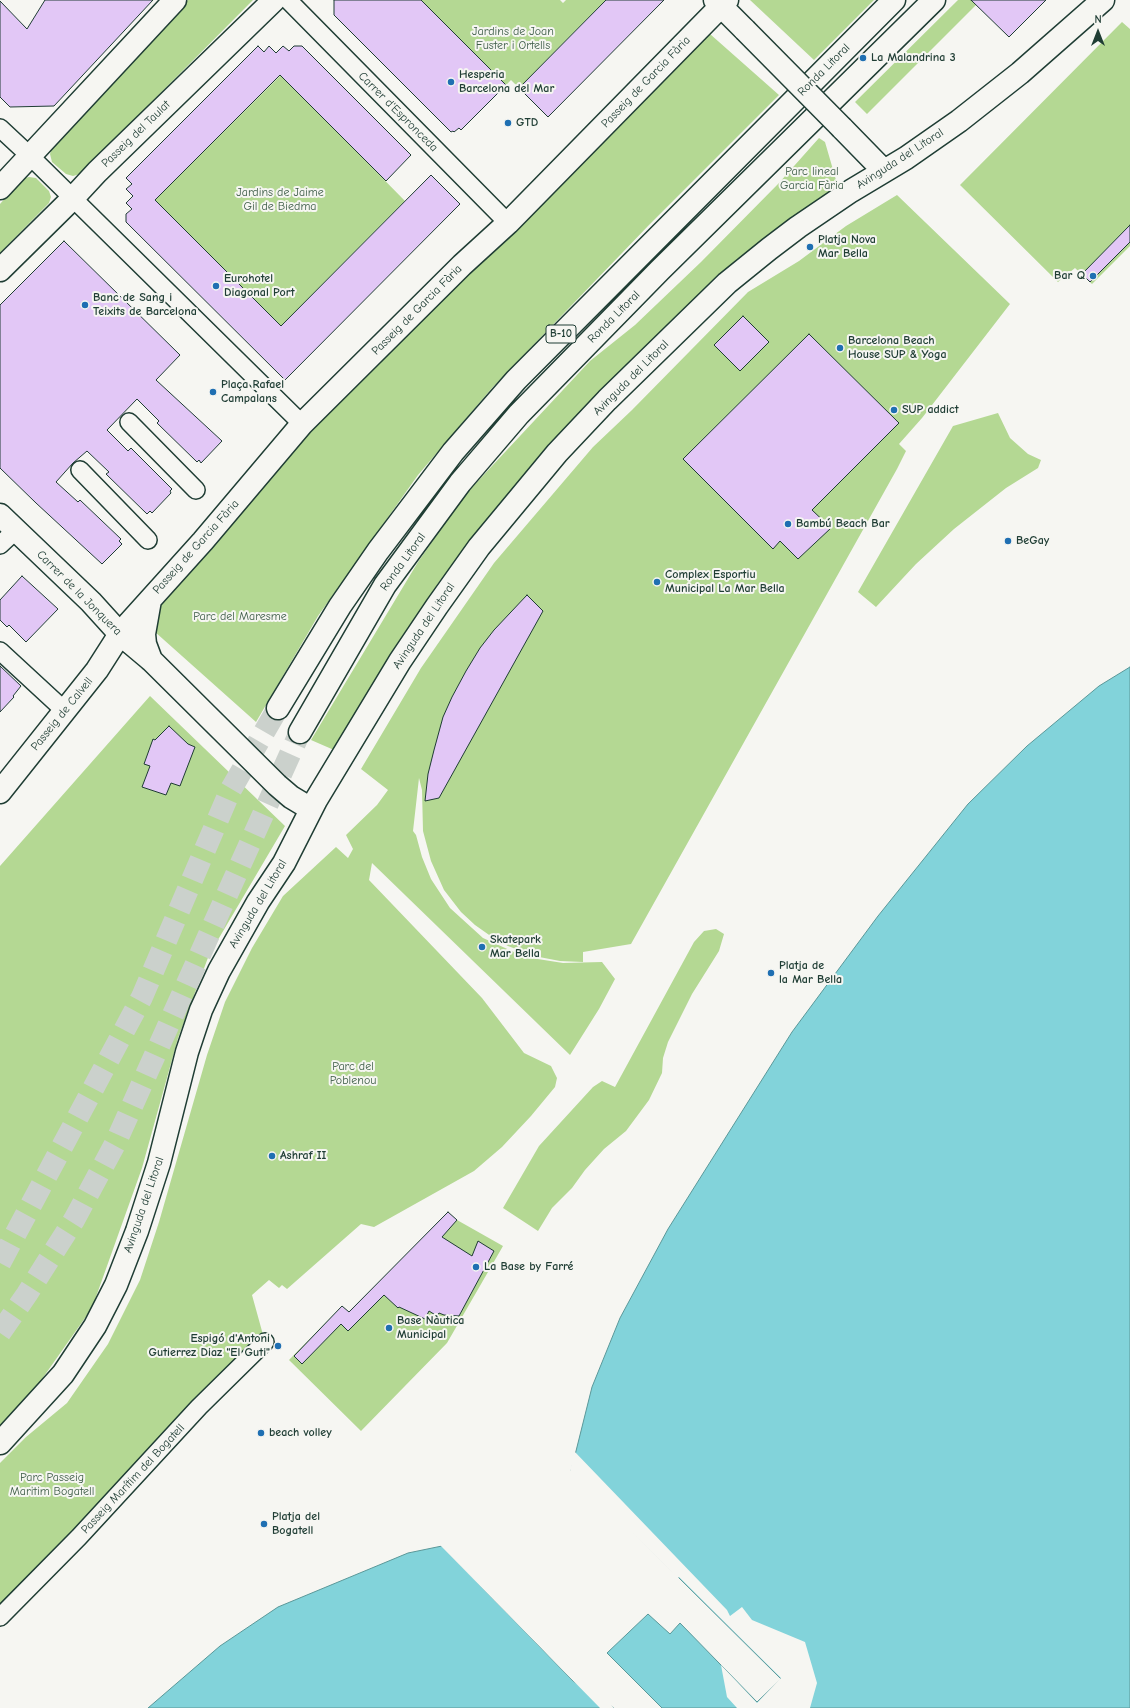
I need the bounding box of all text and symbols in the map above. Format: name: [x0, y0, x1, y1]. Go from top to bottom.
north arrow: [1078, 12, 1118, 52]
text: N: [1094, 13, 1102, 26]
park label: Jardins de Joan Fuster i Ortells: [472, 25, 554, 53]
street label: Passeig de Garcia Fària: [598, 33, 694, 131]
street label: Ronda Litoral: [795, 41, 853, 99]
place label: La Malandrina 3: [871, 51, 956, 65]
marker: La Malandrina 3: [858, 53, 868, 63]
place label: Hesperia Barcelona del Mar: [459, 68, 554, 96]
street label: Carrer d'Espronceda: [355, 69, 441, 155]
marker: Hesperia Barcelona del Mar: [446, 77, 456, 87]
street label: Passeig del Taulat: [99, 97, 173, 171]
place label: GTD: [516, 116, 538, 130]
marker: GTD: [503, 118, 513, 128]
street label: Avinguda del Litoral: [854, 125, 946, 193]
park label: Parc lineal Garcia Fària: [780, 165, 844, 193]
park label: Jardins de Jaime Gil de Biedma: [236, 186, 324, 214]
place label: Platja Nova Mar Bella: [818, 233, 876, 261]
marker: Platja Nova Mar Bella: [805, 242, 815, 252]
street label: Passeig de Garcia Fària: [369, 262, 465, 358]
place label: Bar Q: [1054, 269, 1085, 283]
marker: Bar Q: [1088, 271, 1098, 281]
place label: Eurohotel Diagonal Port: [224, 272, 295, 300]
marker: Eurohotel Diagonal Port: [211, 281, 221, 291]
street label: Ronda Litoral: [585, 288, 643, 346]
place label: Banc de Sang i Teixits de Barcelona: [93, 291, 197, 319]
marker: Banc de Sang i Teixits de Barcelona: [80, 300, 90, 310]
road number: B-10: [546, 325, 576, 343]
place label: Barcelona Beach House SUP & Yoga: [848, 334, 947, 362]
street label: Avinguda del Litoral: [590, 337, 672, 419]
marker: Barcelona Beach House SUP & Yoga: [835, 343, 845, 353]
place label: Plaça Rafael Campalans: [221, 378, 284, 406]
marker: Plaça Rafael Campalans: [208, 387, 218, 397]
place label: SUP addict: [902, 403, 959, 417]
marker: SUP addict: [889, 405, 899, 415]
street label: Passeig de Garcia Fària: [150, 497, 242, 597]
place label: Bambú Beach Bar: [796, 517, 890, 531]
marker: Bambú Beach Bar: [783, 519, 793, 529]
street label: Ronda Litoral: [377, 530, 429, 594]
place label: BeGay: [1016, 534, 1049, 548]
marker: BeGay: [1003, 536, 1013, 546]
street label: Carrer de la Jonquera: [33, 547, 125, 639]
place label: Complex Esportiu Municipal La Mar Bella: [665, 568, 785, 596]
marker: Complex Esportiu Municipal La Mar Bella: [652, 577, 662, 587]
street label: Avinguda del Litoral: [390, 580, 458, 672]
park label: Parc del Maresme: [193, 610, 287, 624]
street label: Passeig de Calvell: [28, 674, 96, 754]
street label: Avinguda del Litoral: [226, 857, 290, 951]
place label: Skatepark Mar Bella: [490, 933, 541, 961]
marker: Skatepark Mar Bella: [477, 942, 487, 952]
place label: Platja de la Mar Bella: [779, 959, 842, 987]
marker: Platja de la Mar Bella: [766, 968, 776, 978]
park label: Parc del Poblenou: [330, 1060, 376, 1088]
place label: Ashraf II: [280, 1149, 326, 1163]
marker: Ashraf II: [267, 1151, 277, 1161]
street label: Avinguda del Litoral: [121, 1155, 167, 1255]
place label: La Base by Farré: [484, 1260, 573, 1274]
marker: La Base by Farré: [471, 1262, 481, 1272]
place label: Base Nàutica Municipal: [397, 1314, 464, 1342]
marker: Base Nàutica Municipal: [384, 1323, 394, 1333]
place label: Espigó d'Antoni Gutierrez Diaz "El Guti": [148, 1332, 270, 1360]
marker: Espigó d'Antoni Gutierrez Diaz "El Guti": [273, 1341, 283, 1351]
street label: Passeig Marítim del Bogatell: [78, 1421, 188, 1537]
place label: beach volley: [269, 1426, 332, 1440]
marker: beach volley: [256, 1428, 266, 1438]
park label: Parc Passeig Maritim Bogatell: [10, 1471, 94, 1499]
place label: Platja del Bogatell: [272, 1510, 320, 1538]
marker: Platja del Bogatell: [259, 1519, 269, 1529]

